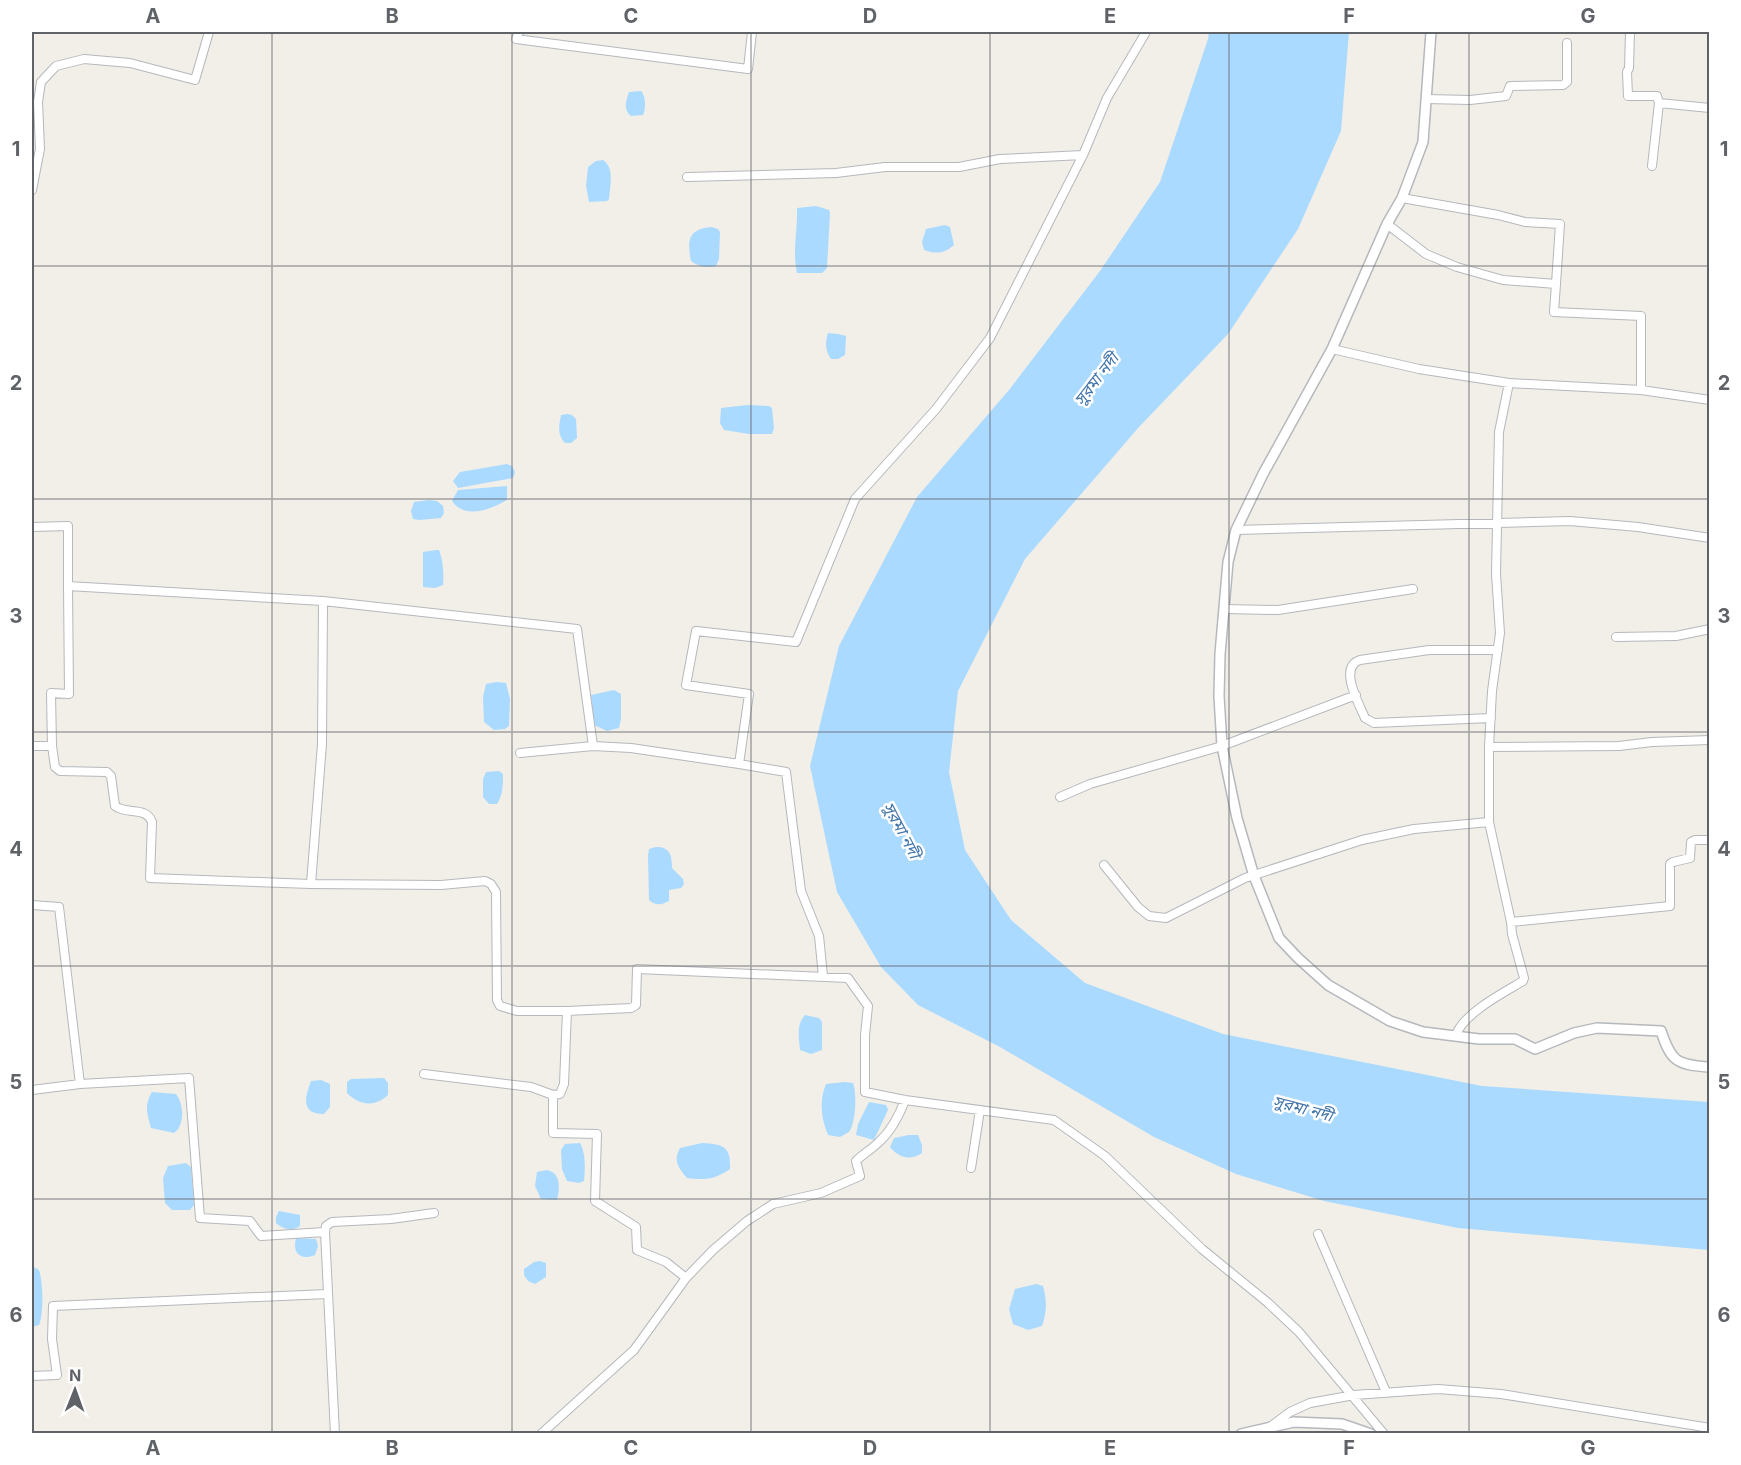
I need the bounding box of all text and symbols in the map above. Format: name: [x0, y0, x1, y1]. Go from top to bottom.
text: A: [146, 4, 161, 28]
text: B: [385, 4, 399, 28]
text: C: [624, 4, 638, 28]
text: D: [863, 4, 877, 28]
text: E: [1104, 4, 1116, 28]
text: F: [1343, 4, 1355, 28]
text: G: [1580, 4, 1596, 28]
text: 1: [12, 137, 20, 161]
text: 1: [1720, 137, 1728, 161]
water label: সুরমা নদী: [1069, 347, 1124, 409]
text: 2: [10, 371, 22, 395]
text: 2: [1718, 371, 1730, 395]
text: 3: [10, 604, 22, 628]
text: 3: [1718, 604, 1730, 628]
water label: সুরমা নদী: [879, 798, 926, 864]
text: 4: [9, 837, 23, 861]
text: 4: [1717, 837, 1731, 861]
text: 5: [10, 1070, 22, 1094]
text: 5: [1718, 1070, 1730, 1094]
water label: সুরমা নদী: [1271, 1090, 1338, 1126]
text: 6: [10, 1303, 23, 1327]
text: 6: [1718, 1303, 1731, 1327]
north arrow: [45, 1360, 105, 1420]
text: N: [69, 1365, 82, 1385]
text: A: [146, 1436, 161, 1460]
text: B: [385, 1436, 399, 1460]
text: C: [624, 1436, 638, 1460]
text: D: [863, 1436, 877, 1460]
text: E: [1104, 1436, 1116, 1460]
text: F: [1343, 1436, 1355, 1460]
text: G: [1580, 1436, 1596, 1460]

